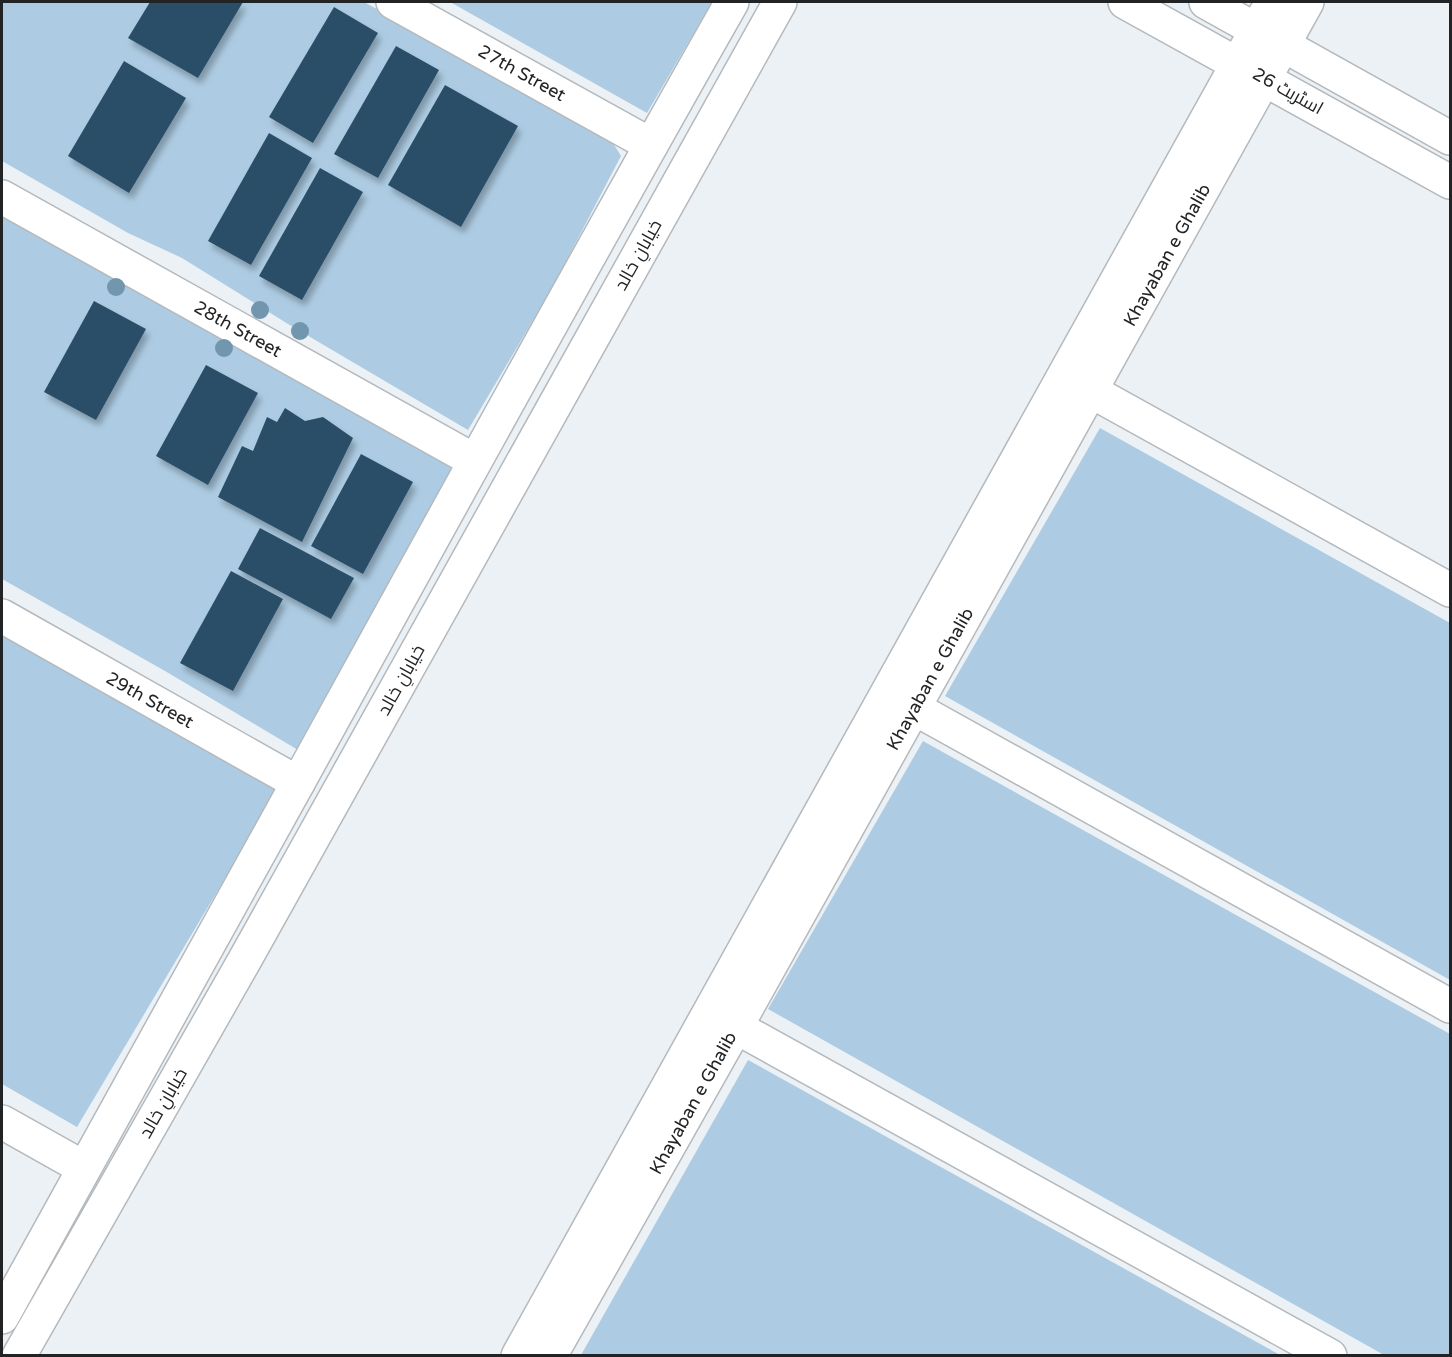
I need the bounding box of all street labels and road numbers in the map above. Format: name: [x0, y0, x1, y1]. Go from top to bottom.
street label: 27th Street: [474, 40, 570, 106]
street label: اسٹریٹ 26: [1249, 63, 1327, 119]
street label: Khayaban e Ghalib: [1119, 180, 1215, 330]
street label: خیابانِ خالد: [610, 216, 668, 295]
street label: 28th Street: [190, 296, 286, 362]
street label: Khayaban e Ghalib: [882, 604, 978, 754]
street label: خیابانِ خالد: [373, 641, 431, 720]
street label: 29th Street: [102, 667, 198, 733]
street label: Khayaban e Ghalib: [645, 1028, 741, 1178]
street label: خیابانِ خالد: [134, 1064, 193, 1143]

